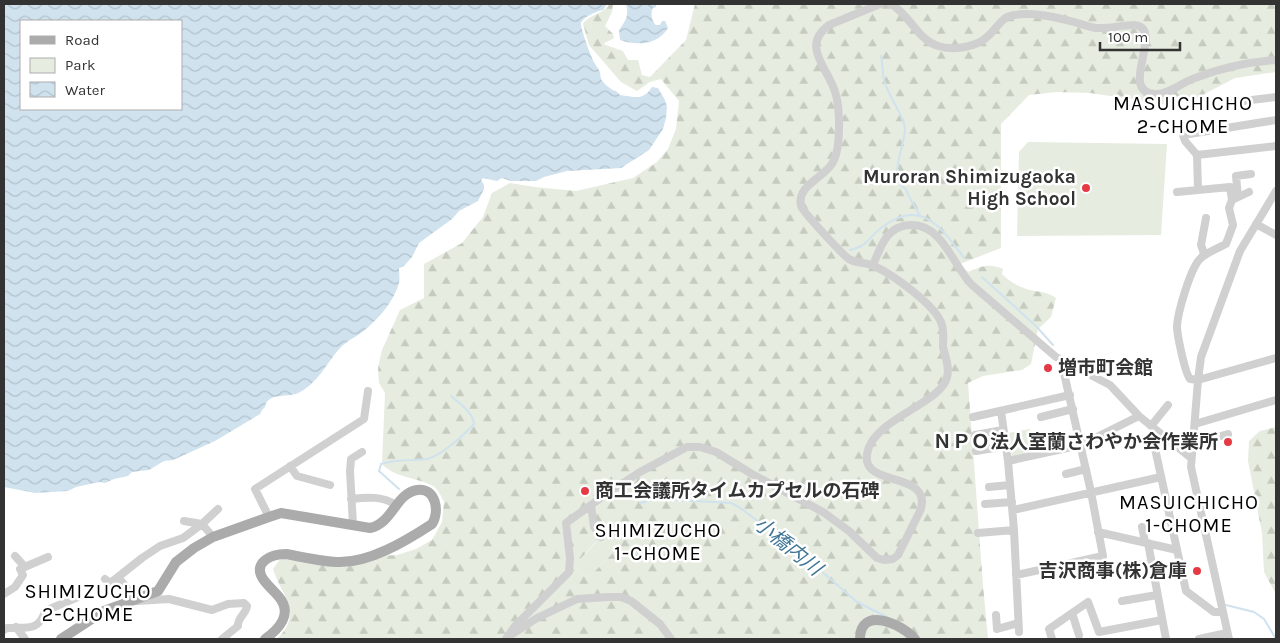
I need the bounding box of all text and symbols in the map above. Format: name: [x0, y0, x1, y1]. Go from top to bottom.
legend: [20, 20, 182, 110]
scale bar: [1100, 20, 1180, 52]
text: 100 m: [1108, 28, 1148, 46]
text: Road: [65, 31, 100, 49]
text: Park: [65, 56, 95, 74]
text: Water: [65, 81, 106, 99]
district label: MASUICHICHO 2-CHOME: [1113, 92, 1253, 138]
place label: Muroran Shimizugaoka High School: [863, 166, 1076, 210]
marker: Muroran Shimizugaoka High School: [1080, 182, 1092, 194]
place label: 増市町会館: [1058, 357, 1153, 379]
marker: 増市町会館: [1042, 362, 1054, 374]
place label: ＮＰＯ法人室蘭さわやか会作業所: [933, 431, 1218, 453]
marker: ＮＰＯ法人室蘭さわやか会作業所: [1222, 436, 1234, 448]
place label: 商工会議所タイムカプセルの石碑: [595, 480, 880, 502]
marker: 商工会議所タイムカプセルの石碑: [579, 485, 591, 497]
district label: MASUICHICHO 1-CHOME: [1119, 491, 1259, 537]
water label: 小橋内川: [750, 512, 828, 581]
district label: SHIMIZUCHO 1-CHOME: [594, 519, 722, 565]
place label: 吉沢商事(株)倉庫: [1039, 560, 1187, 582]
marker: 吉沢商事(株)倉庫: [1191, 565, 1203, 577]
district label: SHIMIZUCHO 2-CHOME: [24, 580, 152, 626]

